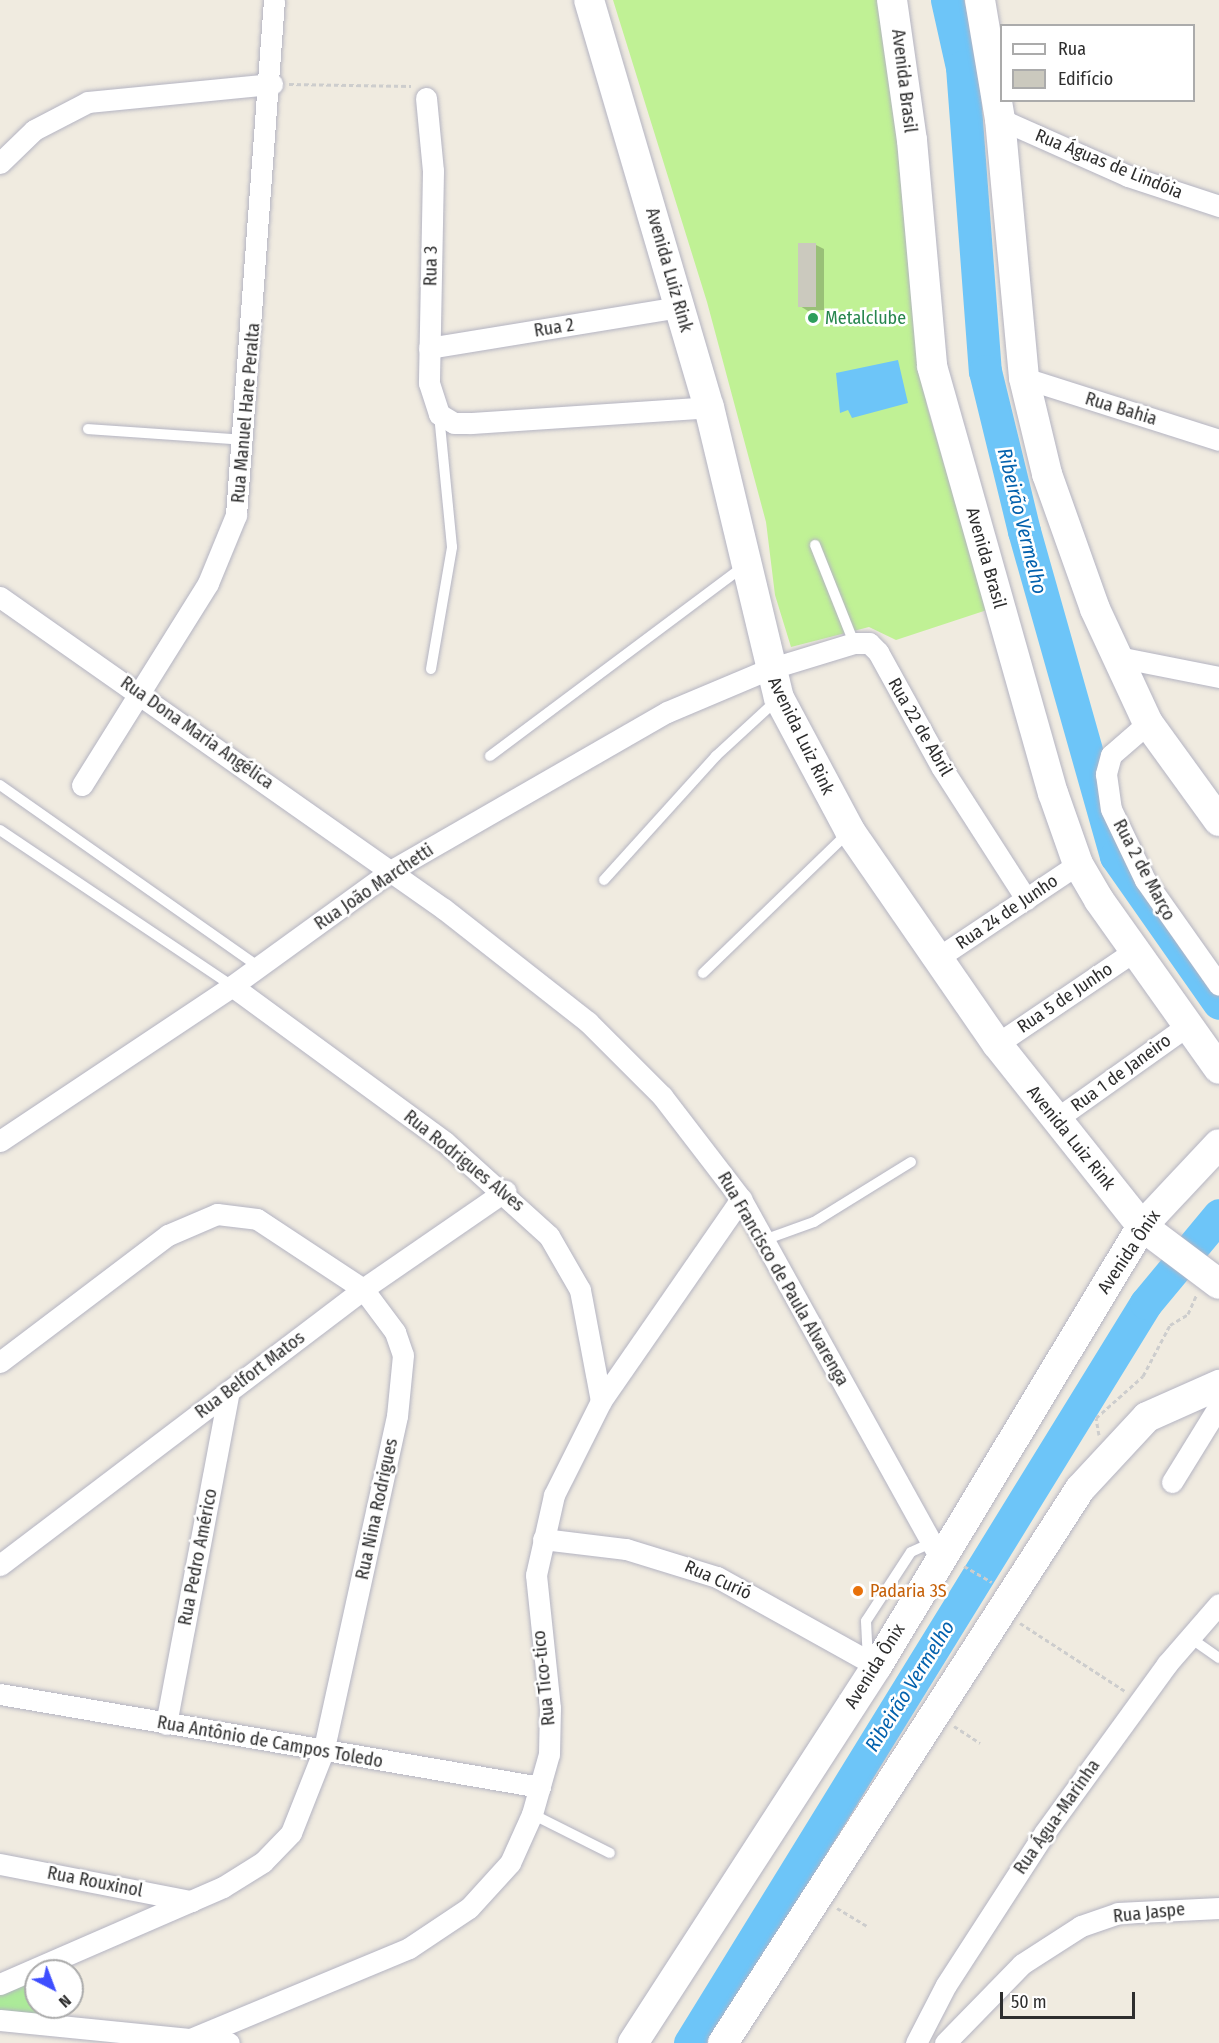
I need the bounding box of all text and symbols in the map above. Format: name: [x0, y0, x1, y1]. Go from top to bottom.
legend: [1000, 24, 1195, 102]
street label: Avenida Brasil: [887, 28, 921, 134]
text: Rua: [1058, 38, 1086, 60]
text: Edifício: [1058, 68, 1113, 90]
street label: Rua Águas de Lindóia: [1032, 125, 1186, 203]
street label: Avenida Luiz Rink: [641, 205, 697, 335]
street label: Rua 3: [420, 246, 442, 286]
place label: Metalclube: [825, 307, 906, 329]
marker: Metalclube: [806, 311, 820, 325]
street label: Rua 2: [532, 314, 576, 342]
street label: Rua Manuel Hare Peralta: [227, 322, 265, 504]
street label: Rua Bahia: [1083, 388, 1159, 430]
water label: Ribeirão Vermelho: [992, 445, 1052, 597]
street label: Avenida Brasil: [961, 505, 1011, 611]
street label: Rua Dona Maria Angélica: [116, 672, 278, 794]
street label: Avenida Luiz Rink: [763, 674, 839, 798]
street label: Rua 22 de Abril: [883, 674, 957, 780]
street label: Rua 2 de Março: [1108, 816, 1180, 924]
street label: Rua João Marchetti: [310, 839, 438, 935]
street label: Rua 24 de Junho: [952, 870, 1062, 954]
street label: Rua 5 de Junho: [1013, 958, 1117, 1038]
street label: Rua 1 de Janeiro: [1067, 1030, 1175, 1116]
street label: Avenida Luiz Rink: [1022, 1081, 1120, 1195]
street label: Rua Rodrigues Alves: [399, 1106, 529, 1216]
street label: Rua Francisco de Paula Alvarenga: [713, 1168, 853, 1390]
street label: Avenida Ônix: [1093, 1206, 1165, 1298]
street label: Rua Belfort Matos: [191, 1327, 309, 1423]
street label: Rua Nina Rodrigues: [351, 1436, 403, 1582]
street label: Rua Pedro Américo: [174, 1487, 222, 1627]
street label: Rua Curió: [681, 1556, 755, 1604]
place label: Padaria 3S: [870, 1580, 947, 1602]
marker: Padaria 3S: [851, 1584, 865, 1598]
water label: Ribeirão Vermelho: [860, 1616, 960, 1756]
street label: Avenida Ônix: [840, 1619, 910, 1713]
street label: Rua Tico-tico: [528, 1629, 560, 1727]
street label: Rua Antônio de Campos Toledo: [155, 1711, 385, 1773]
street label: Rua Água-Marinha: [1009, 1756, 1105, 1878]
street label: Rua Rouxinol: [45, 1862, 145, 1902]
street label: Rua Jaspe: [1112, 1898, 1186, 1928]
north arrow: [24, 1959, 84, 2019]
scale bar: [1003, 1980, 1138, 2018]
text: N: [55, 1991, 75, 2012]
text: 50 m: [1011, 1991, 1047, 2013]

